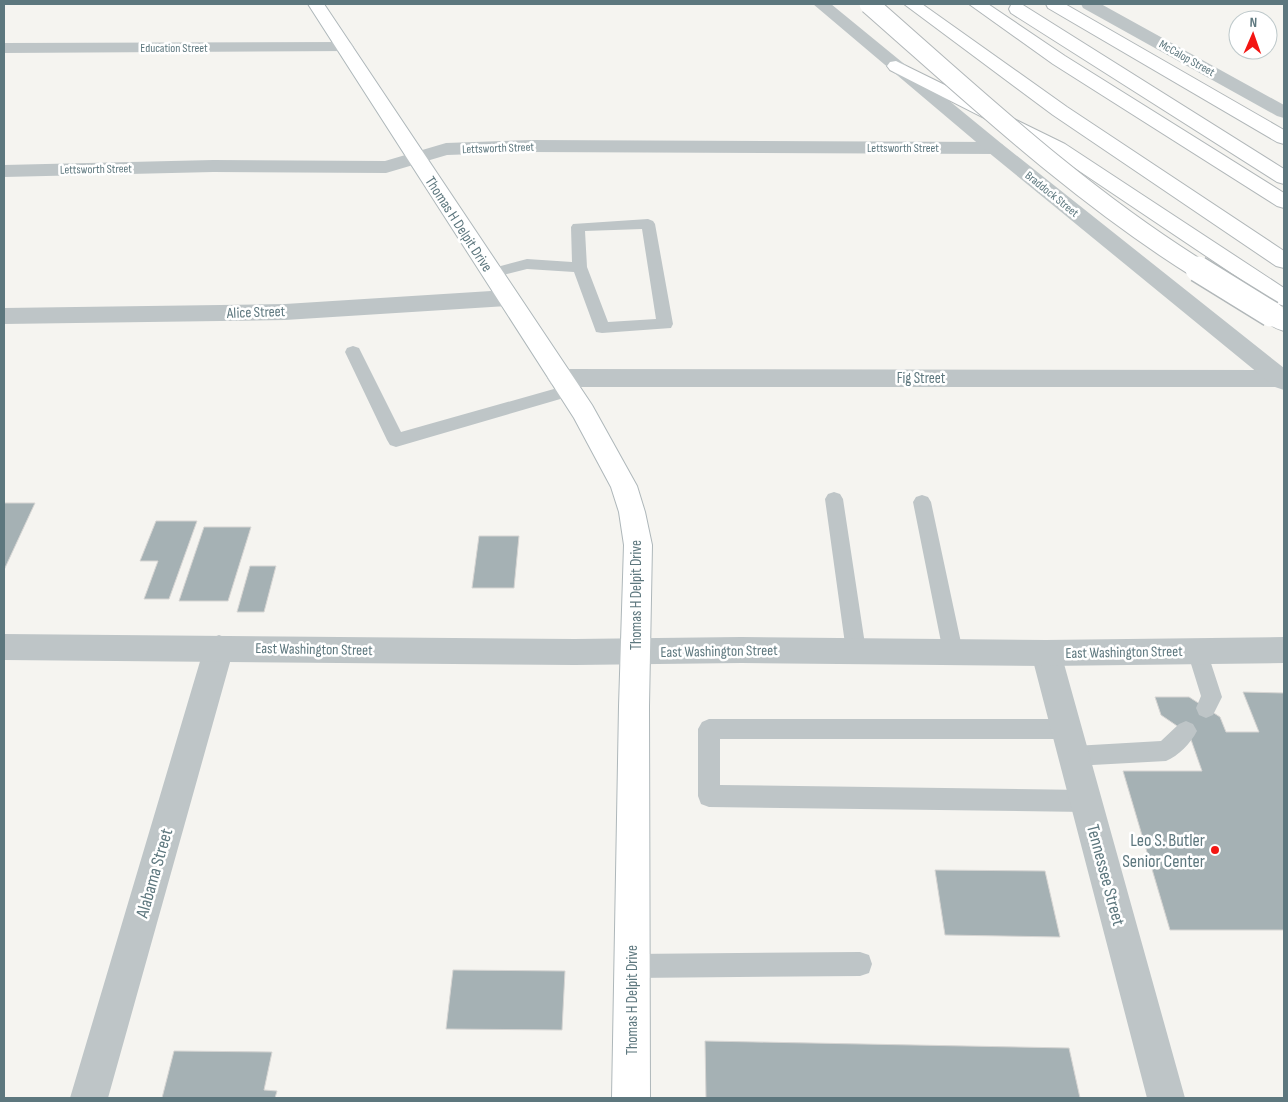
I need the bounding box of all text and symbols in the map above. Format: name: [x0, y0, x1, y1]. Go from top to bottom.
north arrow: [1228, 10, 1278, 60]
text: N: [1249, 14, 1257, 31]
street label: McCalop Street: [1156, 37, 1218, 80]
street label: Education Street: [140, 41, 208, 56]
street label: Lettsworth Street: [462, 140, 535, 157]
street label: Lettsworth Street: [867, 141, 939, 156]
street label: Lettsworth Street: [60, 161, 132, 178]
street label: Braddock Street: [1022, 168, 1082, 221]
street label: Thomas H Delpit Drive: [421, 173, 497, 276]
street label: Alice Street: [225, 302, 286, 323]
street label: Fig Street: [897, 369, 946, 388]
street label: Thomas H Delpit Drive: [627, 540, 646, 650]
street label: East Washington Street: [255, 639, 373, 660]
street label: East Washington Street: [660, 641, 778, 662]
street label: East Washington Street: [1065, 642, 1183, 663]
street label: Tennessee Street: [1082, 822, 1129, 929]
street label: Alabama Street: [131, 826, 177, 921]
place label: Leo S. Butler Senior Center: [1122, 830, 1205, 872]
marker: Leo S. Butler Senior Center: [1209, 844, 1221, 856]
street label: Thomas H Delpit Drive: [623, 945, 642, 1055]

